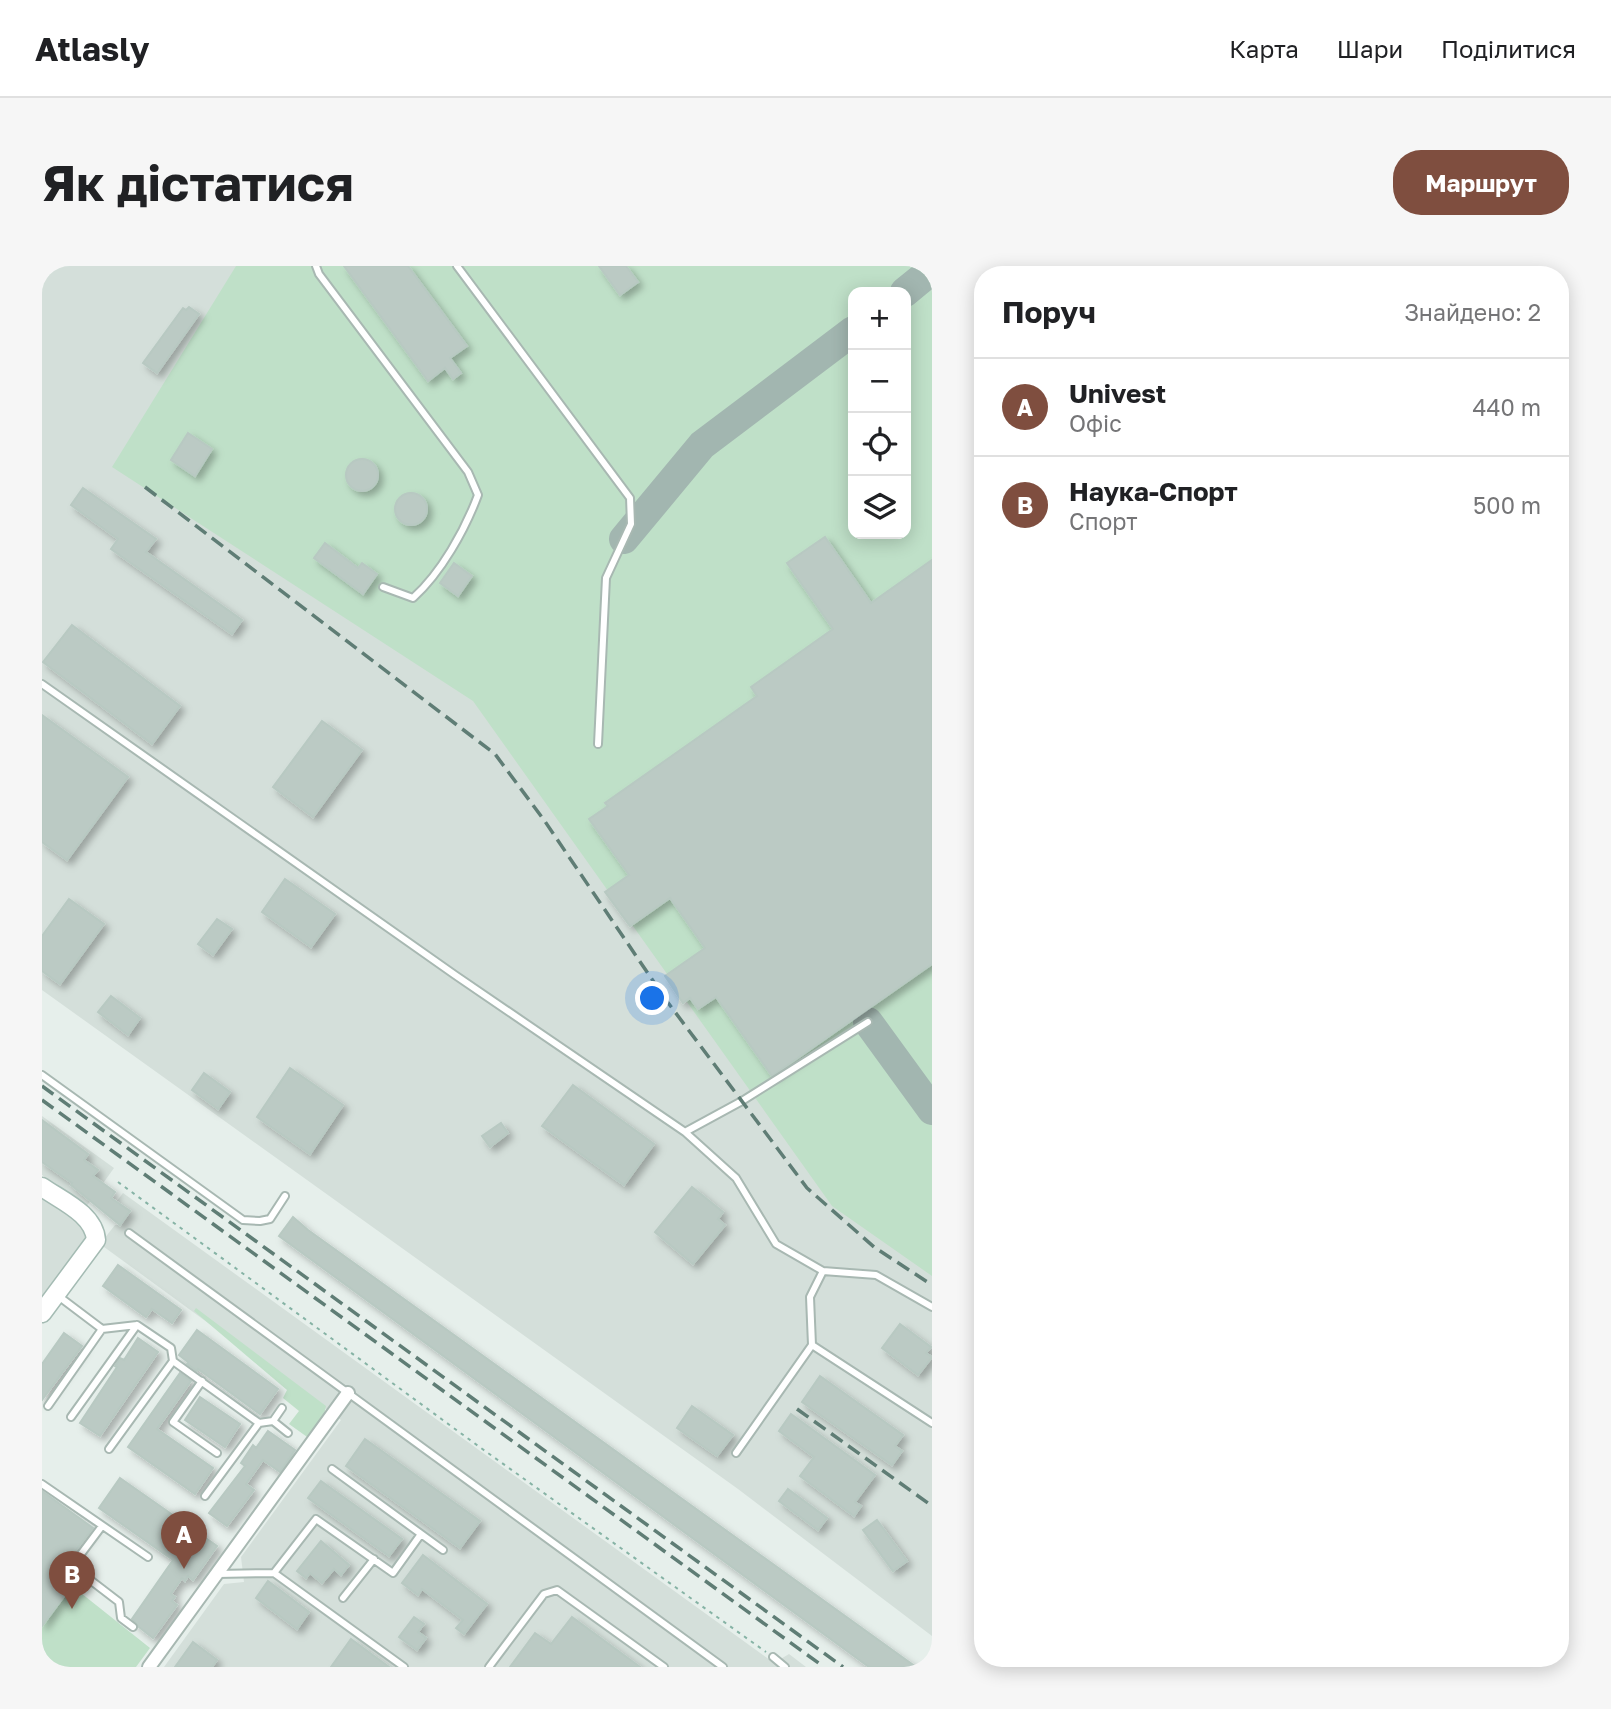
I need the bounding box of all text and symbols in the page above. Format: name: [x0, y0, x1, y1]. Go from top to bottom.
text: Atlasly: [35, 29, 150, 68]
text: Карта: [1229, 34, 1299, 63]
text: Шари: [1337, 34, 1403, 63]
text: Поділитися: [1441, 34, 1576, 63]
button: Маршрут: [1393, 150, 1569, 215]
text: Як дістатися: [42, 153, 354, 212]
map controls: [848, 287, 911, 539]
button: +: [848, 287, 911, 350]
text: Поруч: [1002, 294, 1096, 330]
text: Знайдено: 2: [1404, 298, 1541, 326]
button: −: [848, 350, 911, 413]
text: Univest: [1069, 378, 1166, 409]
text: A: [1017, 393, 1033, 421]
text: 440 m: [1473, 393, 1541, 421]
text: Офіс: [1069, 409, 1122, 437]
button: locate: [848, 413, 911, 476]
button: layers: [848, 476, 911, 539]
text: Наука-Спорт: [1069, 476, 1238, 507]
text: B: [1017, 491, 1033, 519]
text: 500 m: [1473, 491, 1541, 519]
text: Спорт: [1069, 507, 1137, 535]
your location: [635, 981, 669, 1015]
pin: A: [161, 1511, 207, 1569]
pin: B: [49, 1551, 95, 1609]

